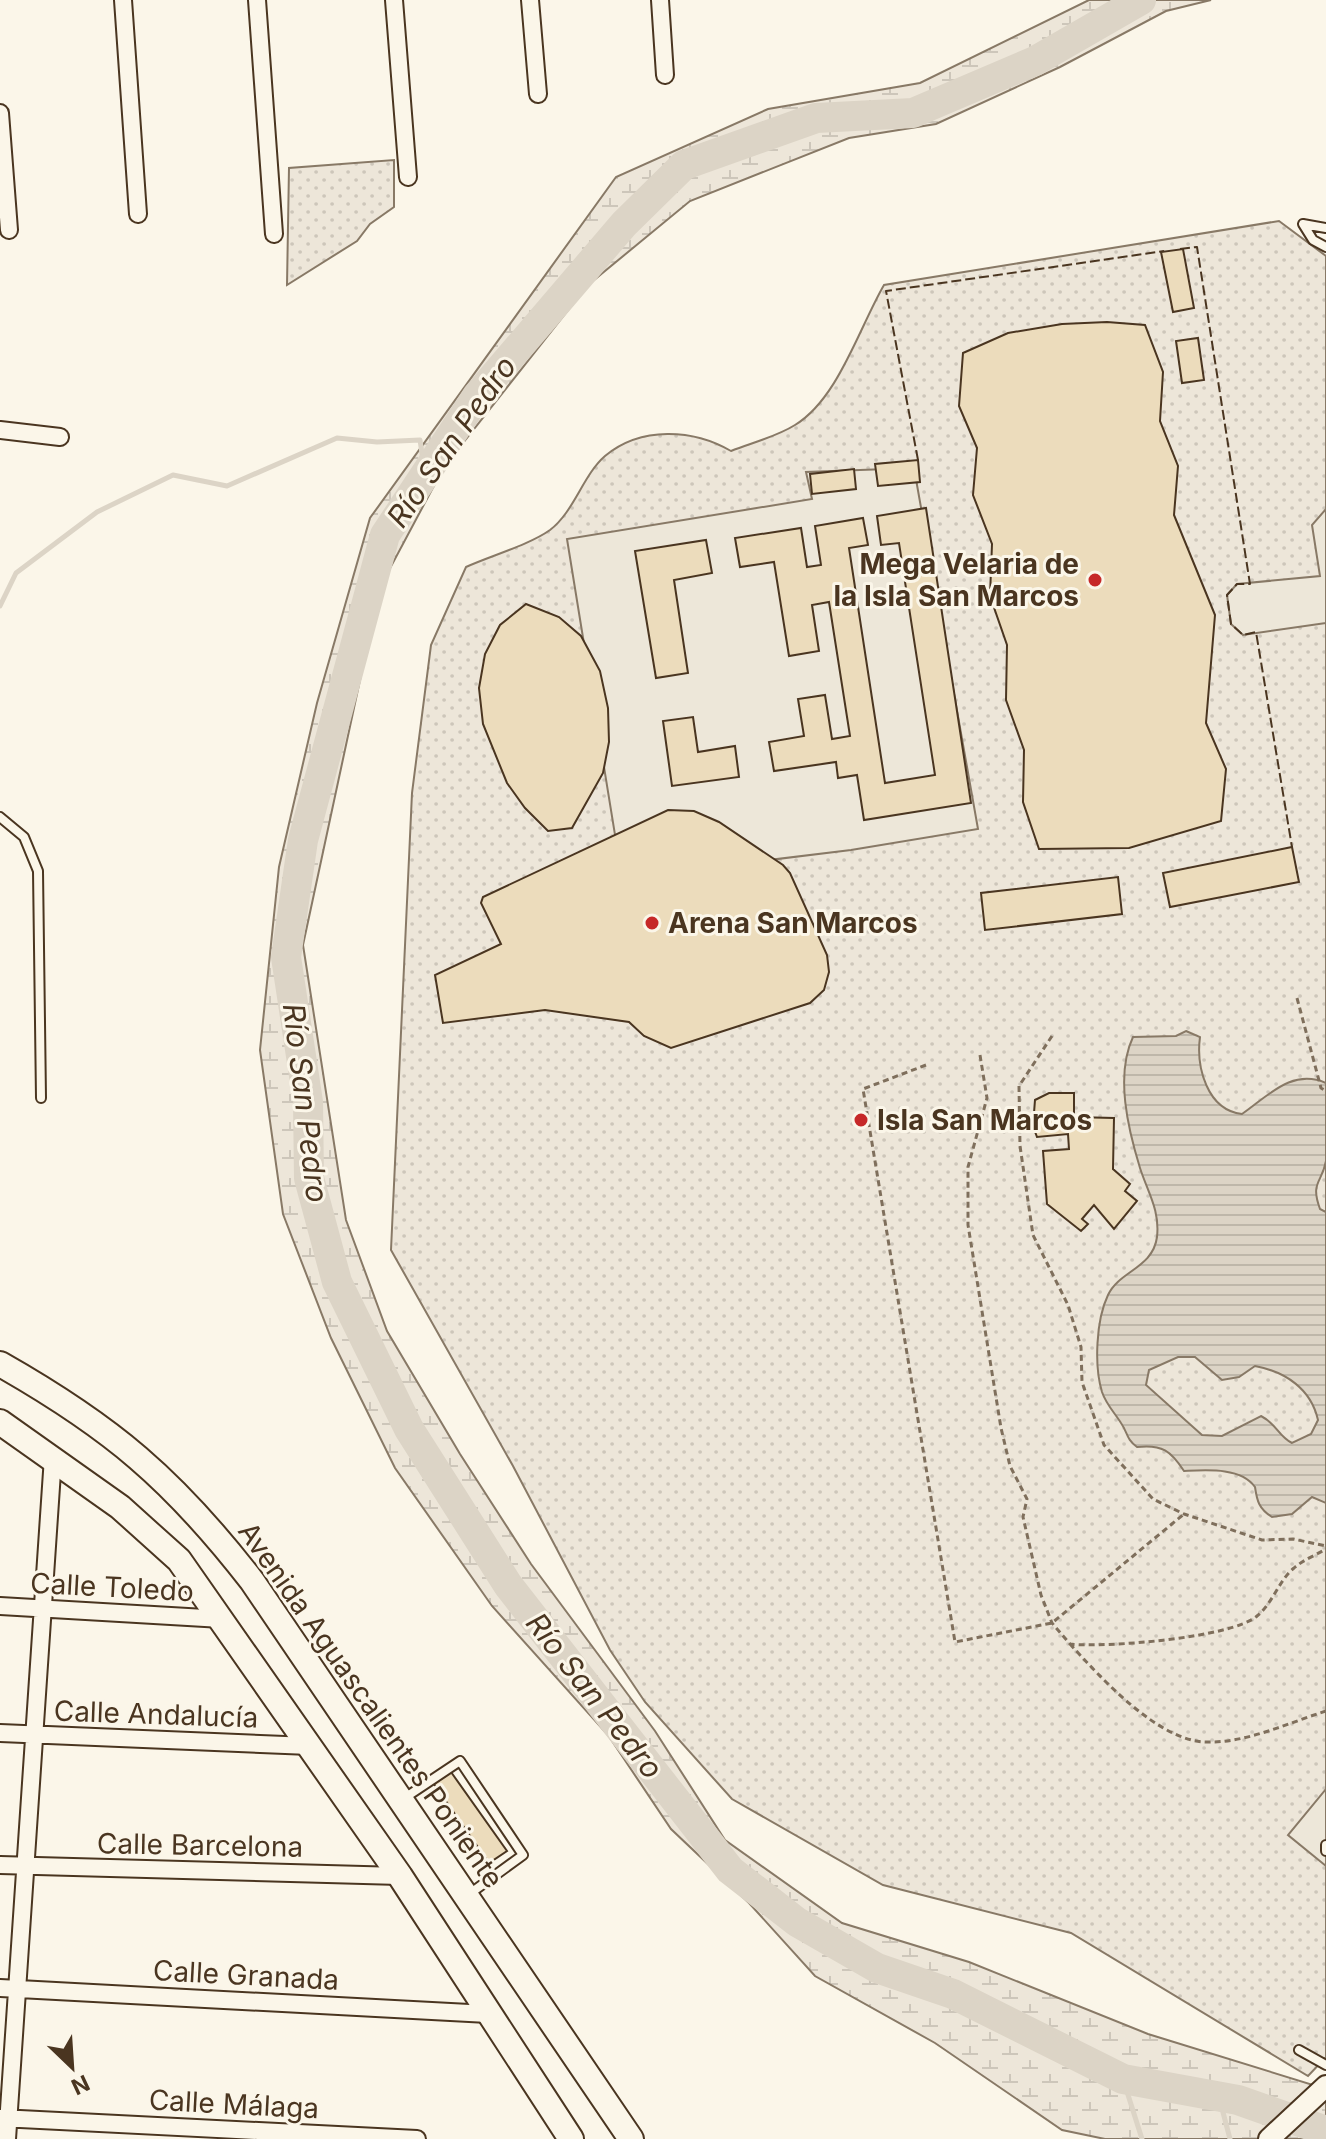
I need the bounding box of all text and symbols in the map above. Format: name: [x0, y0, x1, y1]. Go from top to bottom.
water label: Río San Pedro: [379, 349, 523, 534]
place label: Mega Velaria de la Isla San Marcos: [833, 547, 1079, 613]
marker: Mega Velaria de la Isla San Marcos: [1086, 571, 1104, 589]
place label: Arena San Marcos: [668, 906, 918, 940]
marker: Arena San Marcos: [643, 914, 661, 932]
water label: Río San Pedro: [276, 1001, 336, 1204]
place label: Isla San Marcos: [877, 1103, 1092, 1137]
marker: Isla San Marcos: [852, 1111, 870, 1129]
street label: Avenida Aguascalientes Poniente: [231, 1516, 511, 1894]
street label: Calle Toledo: [29, 1566, 195, 1608]
water label: Río San Pedro: [519, 1605, 671, 1785]
street label: Calle Andalucía: [53, 1693, 259, 1735]
street label: Calle Barcelona: [97, 1826, 303, 1864]
street label: Calle Granada: [152, 1953, 340, 1997]
north arrow: [32, 2027, 112, 2107]
text: N: [67, 2070, 94, 2100]
street label: Calle Málaga: [148, 2083, 320, 2125]

